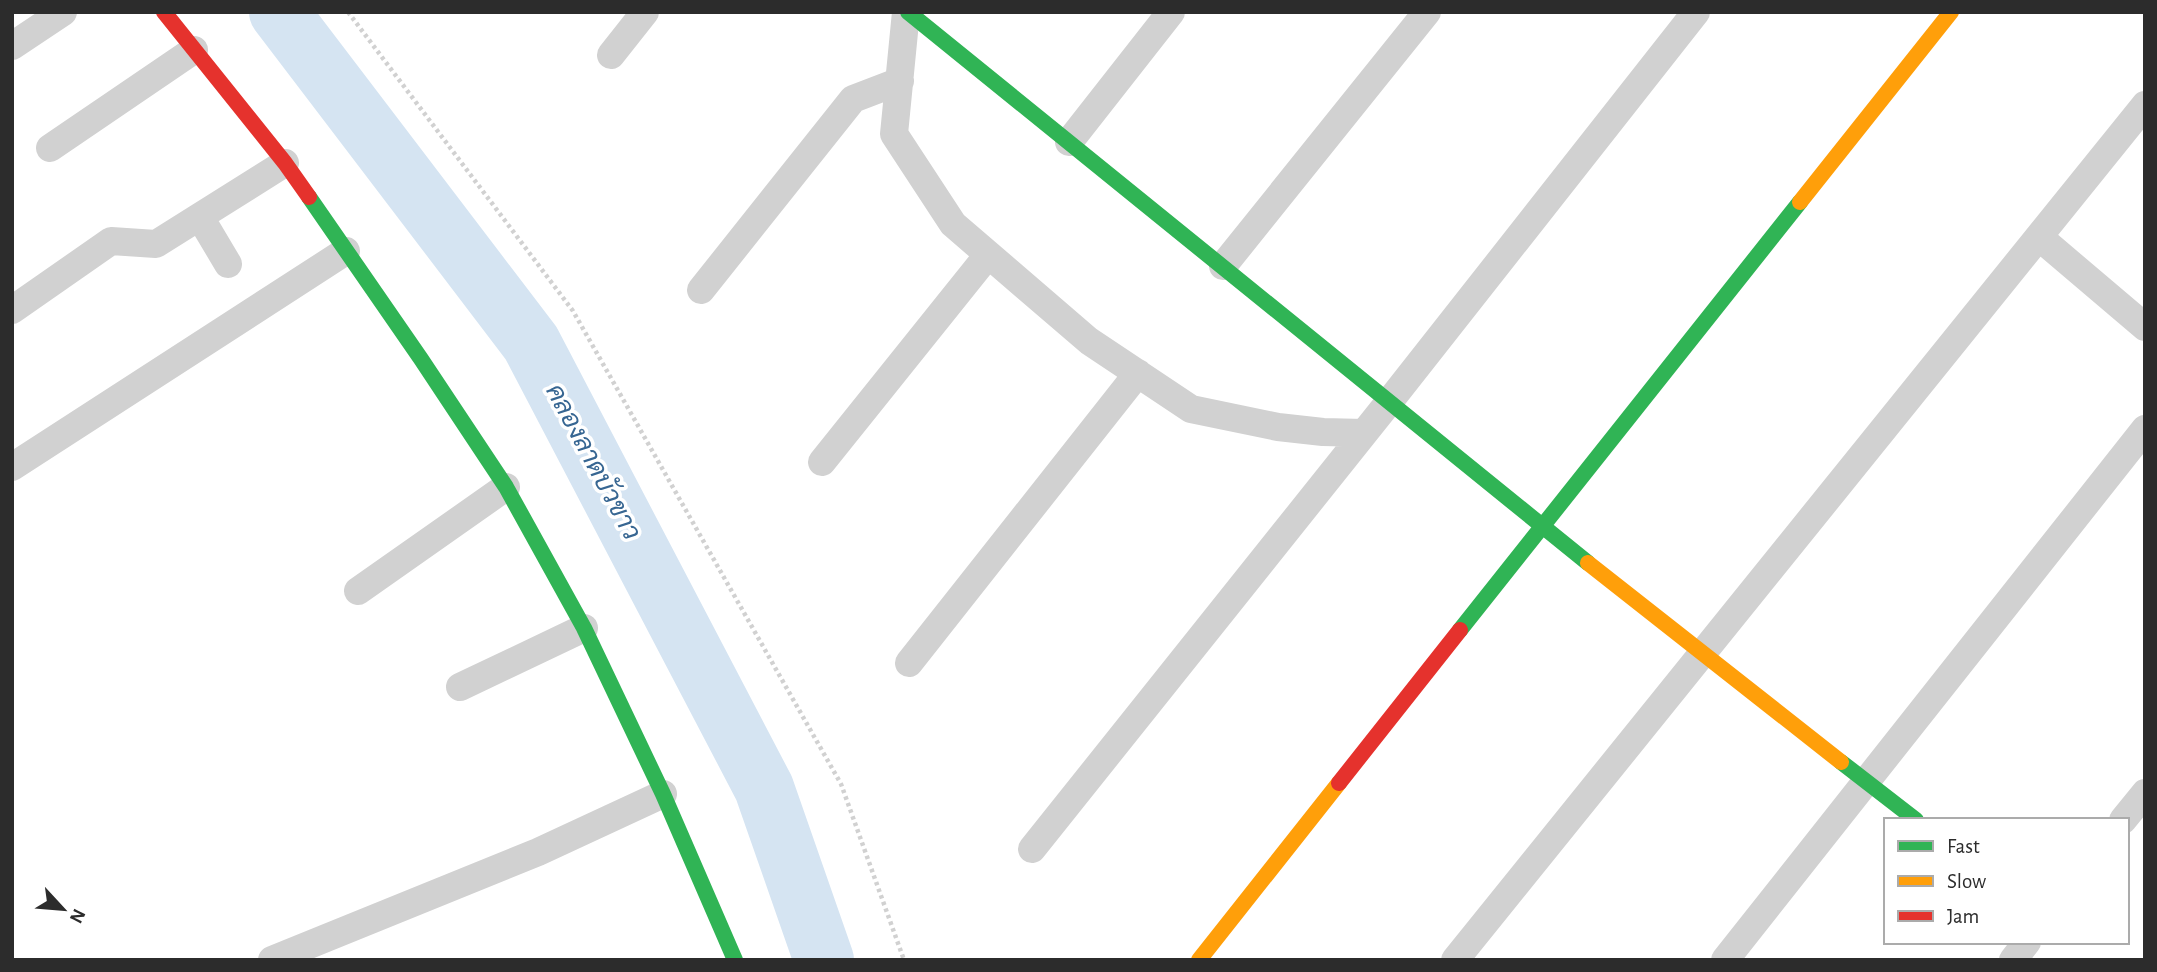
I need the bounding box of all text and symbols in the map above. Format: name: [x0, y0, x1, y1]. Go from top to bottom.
water label: คลองลาดบัวขาว: [541, 378, 648, 544]
legend: [1884, 818, 2129, 944]
text: Fast: [1947, 836, 1980, 857]
text: Slow: [1947, 871, 1986, 892]
north arrow: [28, 874, 98, 944]
text: N: [65, 906, 88, 926]
text: Jam: [1947, 906, 1979, 927]

